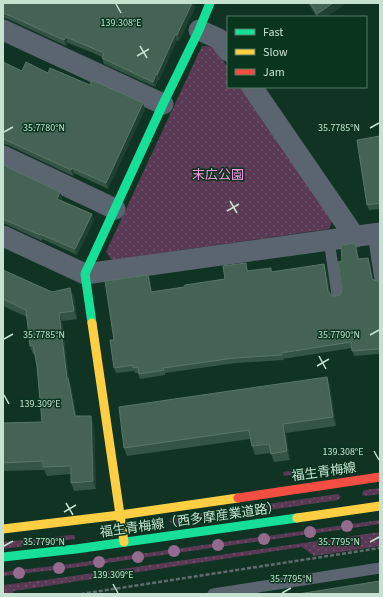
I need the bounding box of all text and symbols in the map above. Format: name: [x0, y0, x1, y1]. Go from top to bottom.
text: 139.308°E: [101, 16, 141, 30]
legend: [227, 16, 367, 88]
text: Fast: [263, 24, 283, 41]
text: Slow: [263, 44, 288, 61]
text: Jam: [263, 64, 285, 81]
text: 35.7780°N: [23, 121, 65, 135]
text: 35.7785°N: [318, 121, 360, 135]
park label: 末広公園: [192, 166, 244, 184]
text: 35.7785°N: [23, 328, 65, 342]
text: 35.7790°N: [318, 328, 360, 342]
text: 139.309°E: [20, 397, 60, 411]
text: 139.308°E: [323, 445, 363, 459]
street label: 福生青梅線: [291, 459, 357, 485]
street label: 福生青梅線（西多摩産業道路）: [99, 498, 281, 542]
text: 35.7790°N: [23, 535, 65, 549]
text: 35.7795°N: [318, 535, 360, 549]
text: 139.309°E: [93, 568, 133, 582]
text: 35.7795°N: [270, 572, 312, 586]

